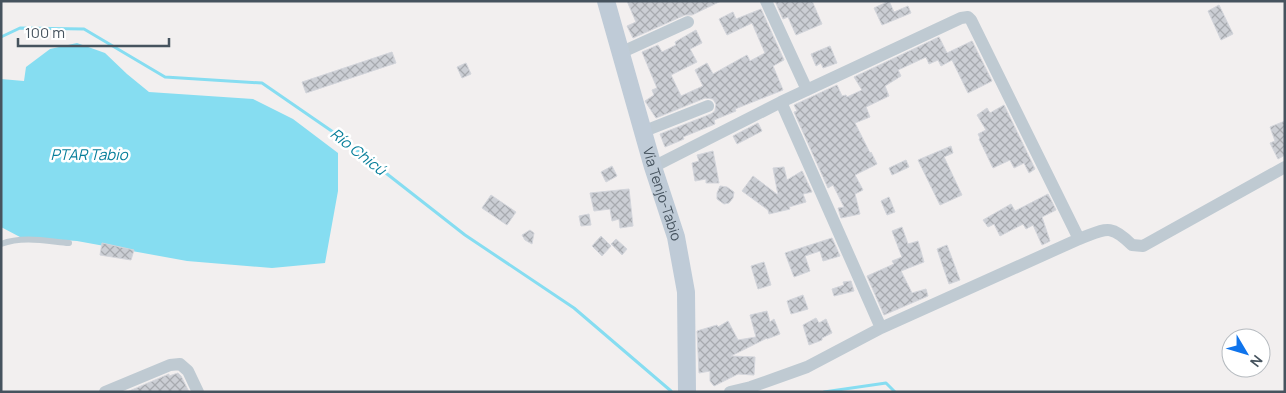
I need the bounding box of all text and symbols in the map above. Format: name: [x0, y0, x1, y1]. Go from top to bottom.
scale bar: [18, 15, 169, 47]
text: 100 m: [25, 22, 65, 43]
water label: Río Chicú: [326, 123, 391, 181]
water label: PTAR Tabio: [50, 144, 129, 165]
street label: Vía Tenjo-Tabio: [639, 145, 687, 243]
north arrow: [1221, 328, 1271, 378]
text: N: [1246, 351, 1267, 371]

